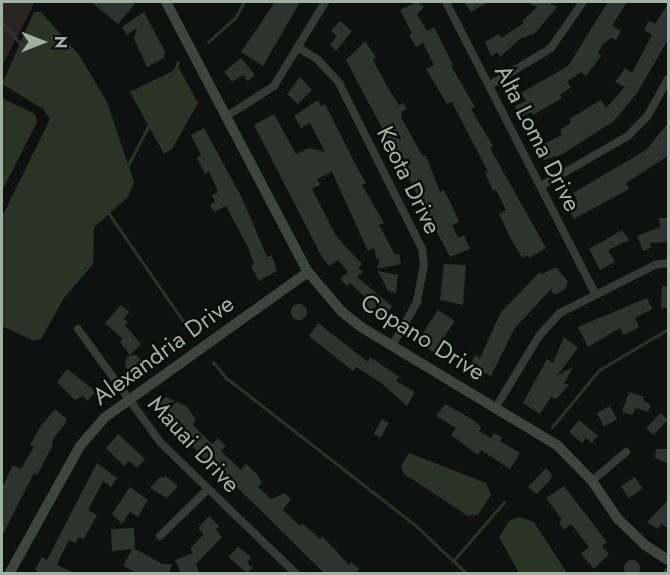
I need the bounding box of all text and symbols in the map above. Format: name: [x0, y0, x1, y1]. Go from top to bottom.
north arrow: [12, 12, 72, 72]
text: N: [49, 36, 72, 48]
street label: Alta Loma Drive: [489, 60, 587, 216]
street label: Keota Drive: [371, 121, 447, 239]
street label: Copano Drive: [356, 287, 490, 387]
street label: Alexandria Drive: [87, 289, 239, 411]
street label: Mauai Drive: [142, 390, 246, 498]

